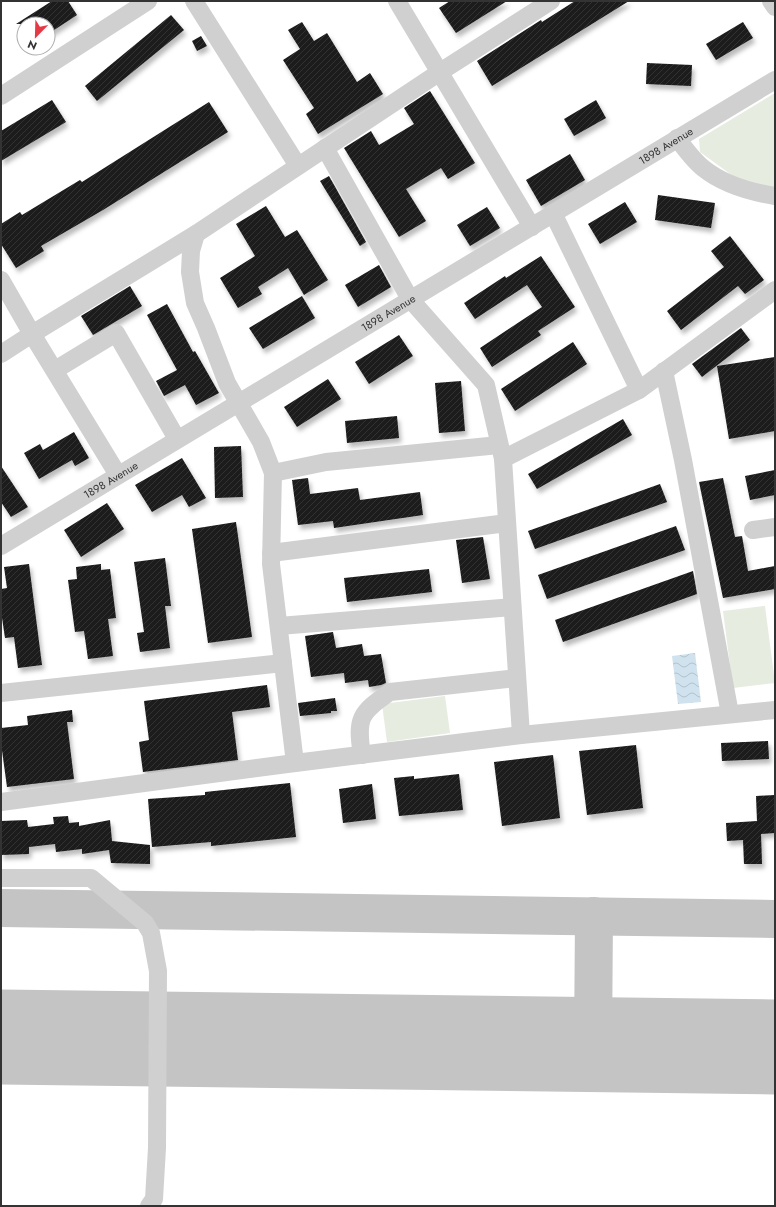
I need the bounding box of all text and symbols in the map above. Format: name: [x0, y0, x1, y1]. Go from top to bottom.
north arrow: [16, 16, 56, 56]
text: N: [25, 36, 39, 54]
street label: 1898 Avenue: [636, 123, 696, 168]
street label: 1898 Avenue: [358, 290, 419, 335]
street label: 1898 Avenue: [80, 457, 141, 503]

